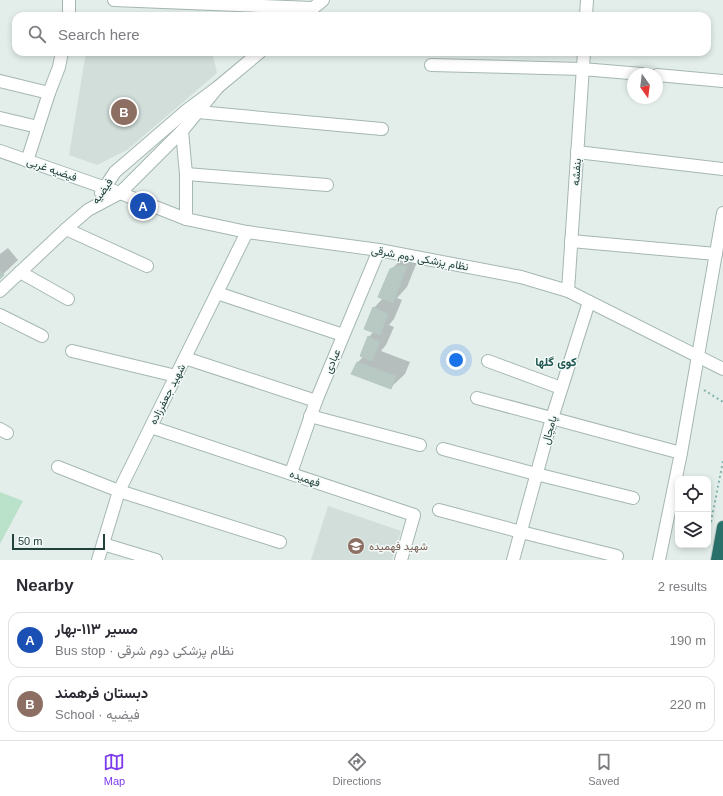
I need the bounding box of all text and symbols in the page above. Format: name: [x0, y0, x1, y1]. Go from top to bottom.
search box: [12, 12, 711, 56]
icon: search: [26, 23, 48, 45]
text: Search here: [58, 26, 140, 43]
north arrow: [627, 68, 663, 104]
pin: B: [111, 97, 137, 127]
street label: فیضیه غربی: [25, 155, 79, 184]
street label: بنفشه: [569, 158, 584, 186]
street label: فیضیه: [89, 176, 116, 207]
pin: A: [130, 191, 156, 221]
street label: نظام پزشکی دوم شرقی: [370, 244, 470, 274]
street label: عبادی: [322, 347, 344, 375]
your location: [446, 350, 466, 370]
district label: کوی گلها: [535, 355, 577, 370]
street label: شهید جعفرزاده: [147, 361, 188, 427]
street label: پامچال: [539, 414, 561, 446]
street label: فهمیده: [288, 467, 322, 490]
map controls: [675, 476, 711, 548]
button: locate: [675, 476, 711, 512]
button: layers: [675, 512, 711, 548]
scale bar: [12, 532, 105, 551]
text: 50 m: [18, 535, 42, 547]
school or university icon: شهید فهمیده: [346, 536, 366, 556]
place label: شهید فهمیده: [369, 540, 428, 553]
text: Nearby: [16, 576, 74, 595]
text: 2 results: [658, 579, 707, 594]
text: مسیر ۱۱۳-بهار: [55, 620, 138, 637]
text: A: [25, 633, 35, 648]
text: 190 m: [670, 633, 706, 648]
text: Bus stop · نظام پزشکی دوم شرقی: [55, 643, 234, 658]
text: دبستان فرهمند: [55, 684, 148, 701]
text: B: [25, 697, 35, 712]
text: 220 m: [670, 697, 706, 712]
text: School · فیضیه: [55, 707, 140, 722]
tab: Map: [103, 751, 125, 787]
tab: Directions: [332, 751, 381, 787]
tab: Saved: [588, 751, 619, 787]

